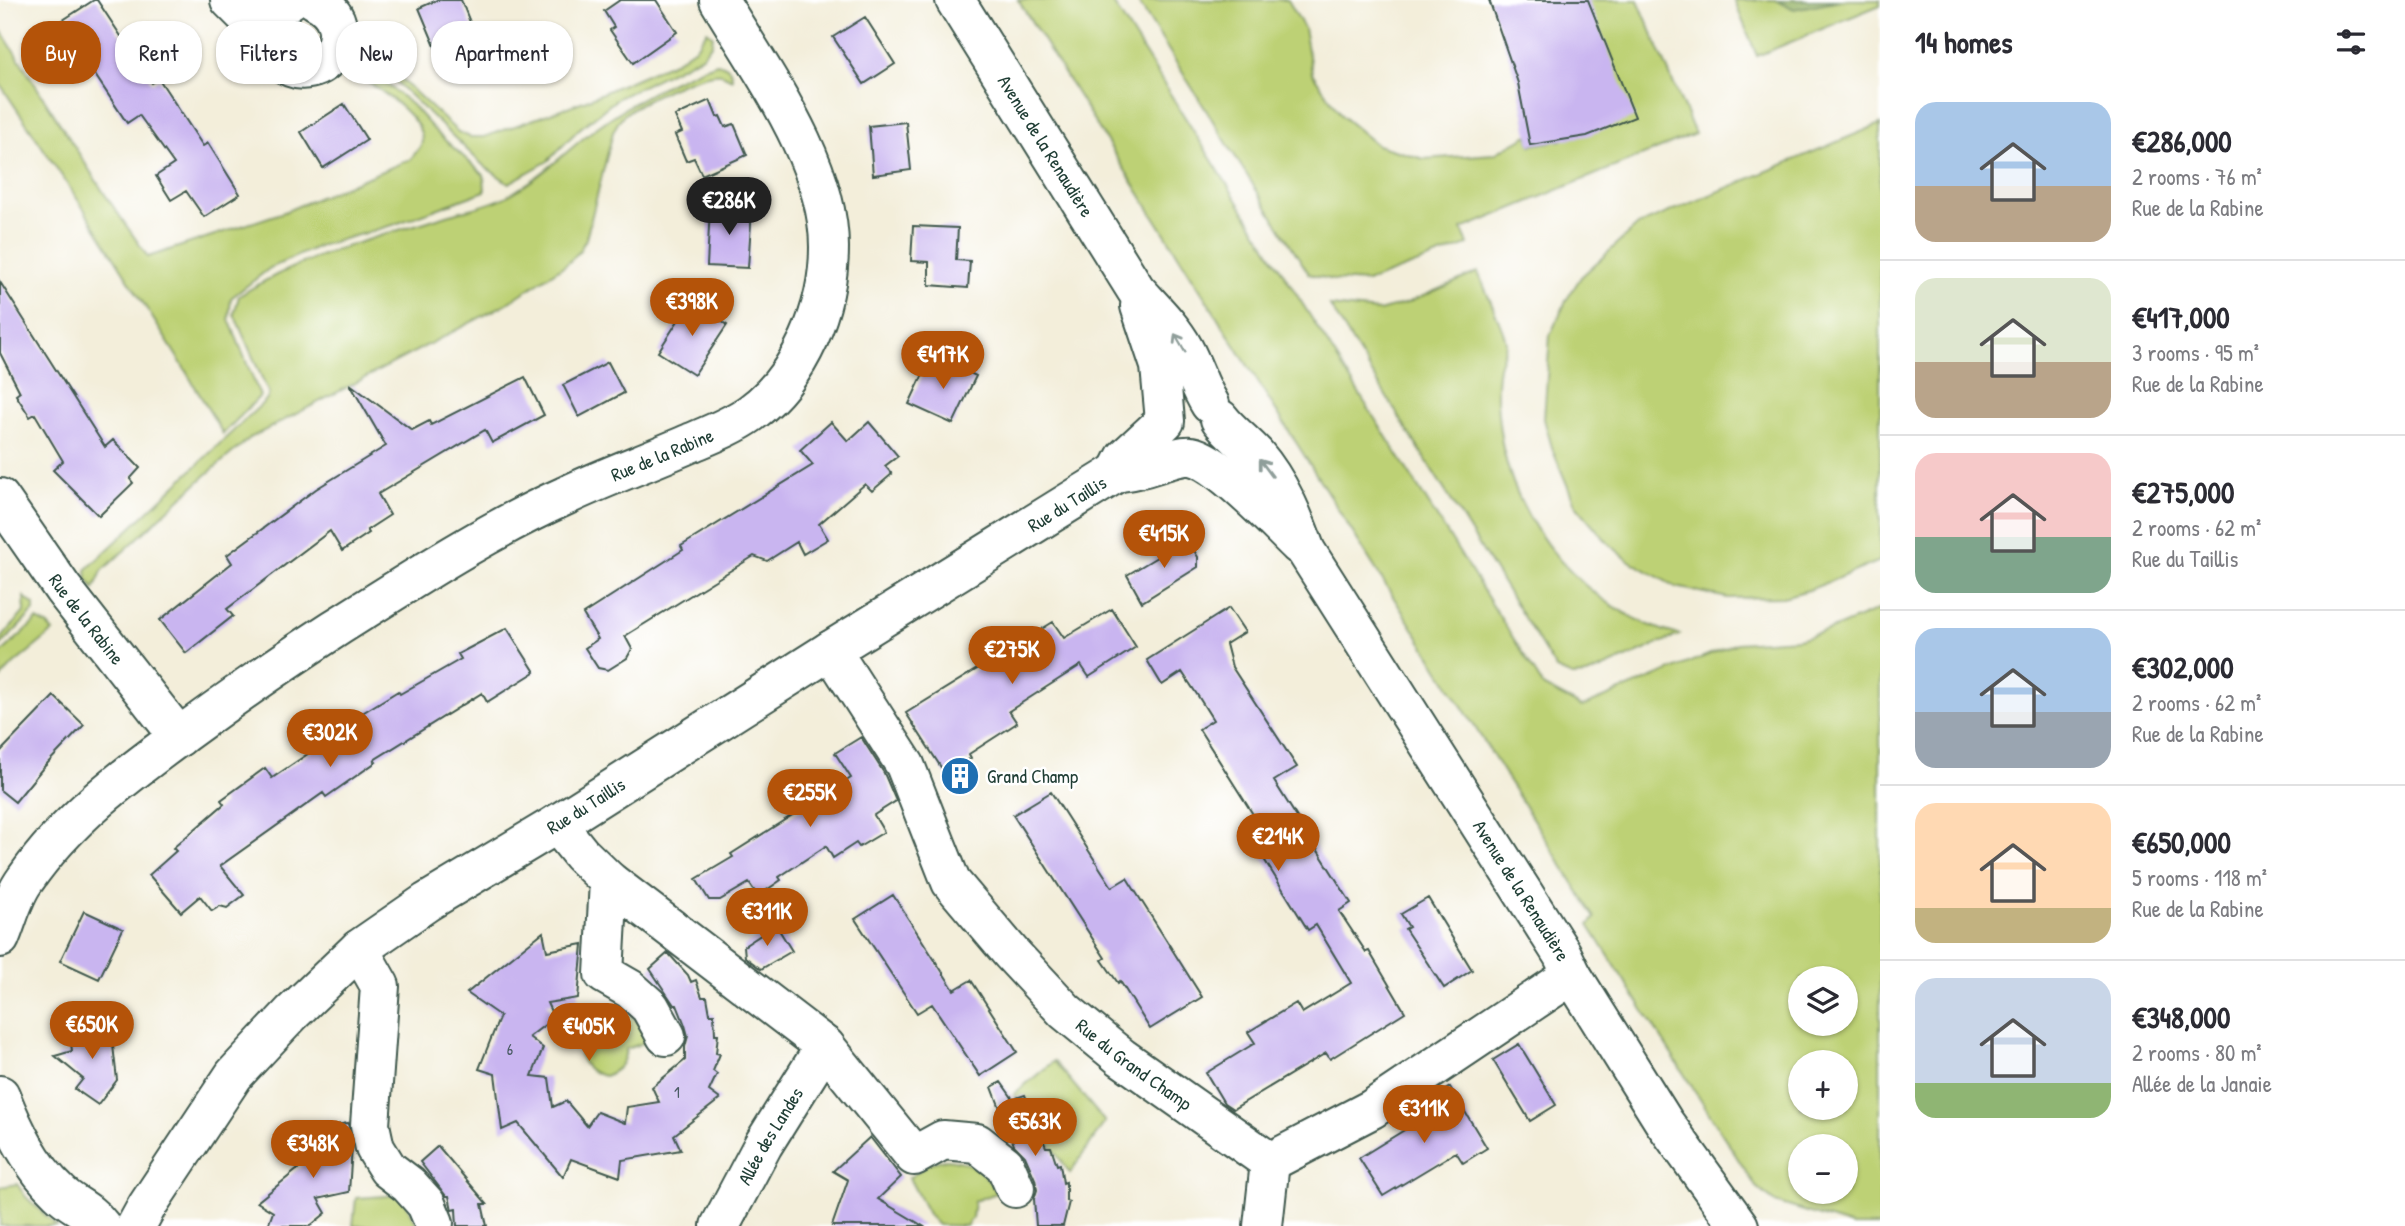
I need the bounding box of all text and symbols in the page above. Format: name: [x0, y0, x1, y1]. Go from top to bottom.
chip: Buy: [21, 21, 101, 84]
chip: Rent: [115, 21, 202, 84]
chip: Filters: [216, 21, 322, 84]
chip: New: [336, 21, 417, 84]
chip: Apartment: [431, 21, 573, 84]
text: 14 homes: [1915, 22, 2013, 62]
icon: filters: [2332, 23, 2370, 61]
street label: Avenue de la Renaudière: [992, 70, 1100, 222]
text: €286,000: [2132, 121, 2232, 161]
icon: home: [1971, 130, 2055, 214]
text: 2 rooms · 76 m²: [2132, 161, 2262, 192]
pin: €286K: [680, 177, 778, 237]
text: €286K: [703, 184, 756, 215]
text: Rue de la Rabine: [2132, 192, 2264, 223]
pin: €398K: [643, 278, 741, 338]
text: €398K: [666, 285, 718, 316]
text: €417,000: [2132, 297, 2230, 337]
icon: home: [1971, 306, 2055, 390]
pin: €417K: [894, 332, 992, 391]
one-way arrow: [1173, 333, 1187, 353]
text: 3 rooms · 95 m²: [2132, 337, 2259, 368]
text: €417K: [917, 338, 969, 369]
text: Rue de la Rabine: [2132, 368, 2264, 399]
street label: Rue de la Rabine: [607, 422, 718, 487]
one-way arrow: [1258, 460, 1273, 478]
street label: Rue du Taillis: [1023, 469, 1111, 538]
text: €275,000: [2132, 472, 2234, 512]
icon: home: [1971, 481, 2055, 565]
pin: €415K: [1115, 510, 1213, 570]
text: 2 rooms · 62 m²: [2132, 512, 2261, 543]
text: €415K: [1139, 517, 1189, 548]
text: Rue du Taillis: [2132, 543, 2238, 574]
street label: Rue de la Rabine: [43, 568, 131, 670]
pin: €275K: [963, 626, 1061, 686]
text: €275K: [985, 633, 1039, 664]
text: €302,000: [2132, 647, 2234, 687]
icon: home: [1971, 656, 2055, 740]
text: 2 rooms · 62 m²: [2132, 687, 2261, 718]
pin: €302K: [281, 710, 379, 769]
text: €302K: [303, 716, 357, 747]
text: Rue de la Rabine: [2132, 718, 2264, 749]
building icon: Grand Champ: [939, 755, 981, 797]
place label: Grand Champ: [987, 763, 1078, 789]
pin: €255K: [761, 770, 859, 829]
street label: Rue du Taillis: [542, 771, 630, 840]
text: €255K: [783, 776, 837, 807]
pin: €214K: [1229, 814, 1327, 873]
street label: Avenue de la Renaudière: [1467, 815, 1577, 966]
text: €214K: [1253, 820, 1303, 851]
text: €650,000: [2132, 822, 2231, 862]
icon: home: [1971, 831, 2055, 915]
text: 5 rooms · 118 m²: [2132, 862, 2267, 893]
pin: €311K: [718, 888, 816, 948]
text: Rue de la Rabine: [2132, 893, 2264, 924]
text: €311K: [742, 895, 792, 926]
map controls: [1788, 966, 1858, 1204]
button: layers: [1788, 966, 1858, 1036]
text: €348,000: [2132, 997, 2231, 1037]
pin: €650K: [43, 1002, 141, 1061]
pin: €405K: [540, 1004, 638, 1063]
icon: home: [1971, 1006, 2055, 1090]
text: €650K: [66, 1008, 118, 1039]
text: €405K: [563, 1010, 615, 1041]
street label: Rue du Grand Champ: [1071, 1012, 1197, 1116]
text: 2 rooms · 80 m²: [2132, 1037, 2262, 1068]
house number: 6: [507, 1038, 513, 1060]
button: +: [1788, 1050, 1858, 1120]
text: Allée de la Janaie: [2132, 1068, 2272, 1099]
house number: 1: [674, 1081, 680, 1103]
street label: Allée des Landes: [731, 1082, 809, 1189]
pin: €311K: [1375, 1086, 1473, 1145]
text: €311K: [1399, 1092, 1449, 1123]
pin: €563K: [986, 1098, 1084, 1158]
text: €563K: [1009, 1105, 1061, 1136]
pin: €348K: [264, 1120, 362, 1180]
text: €348K: [287, 1127, 339, 1158]
button: −: [1788, 1134, 1858, 1204]

